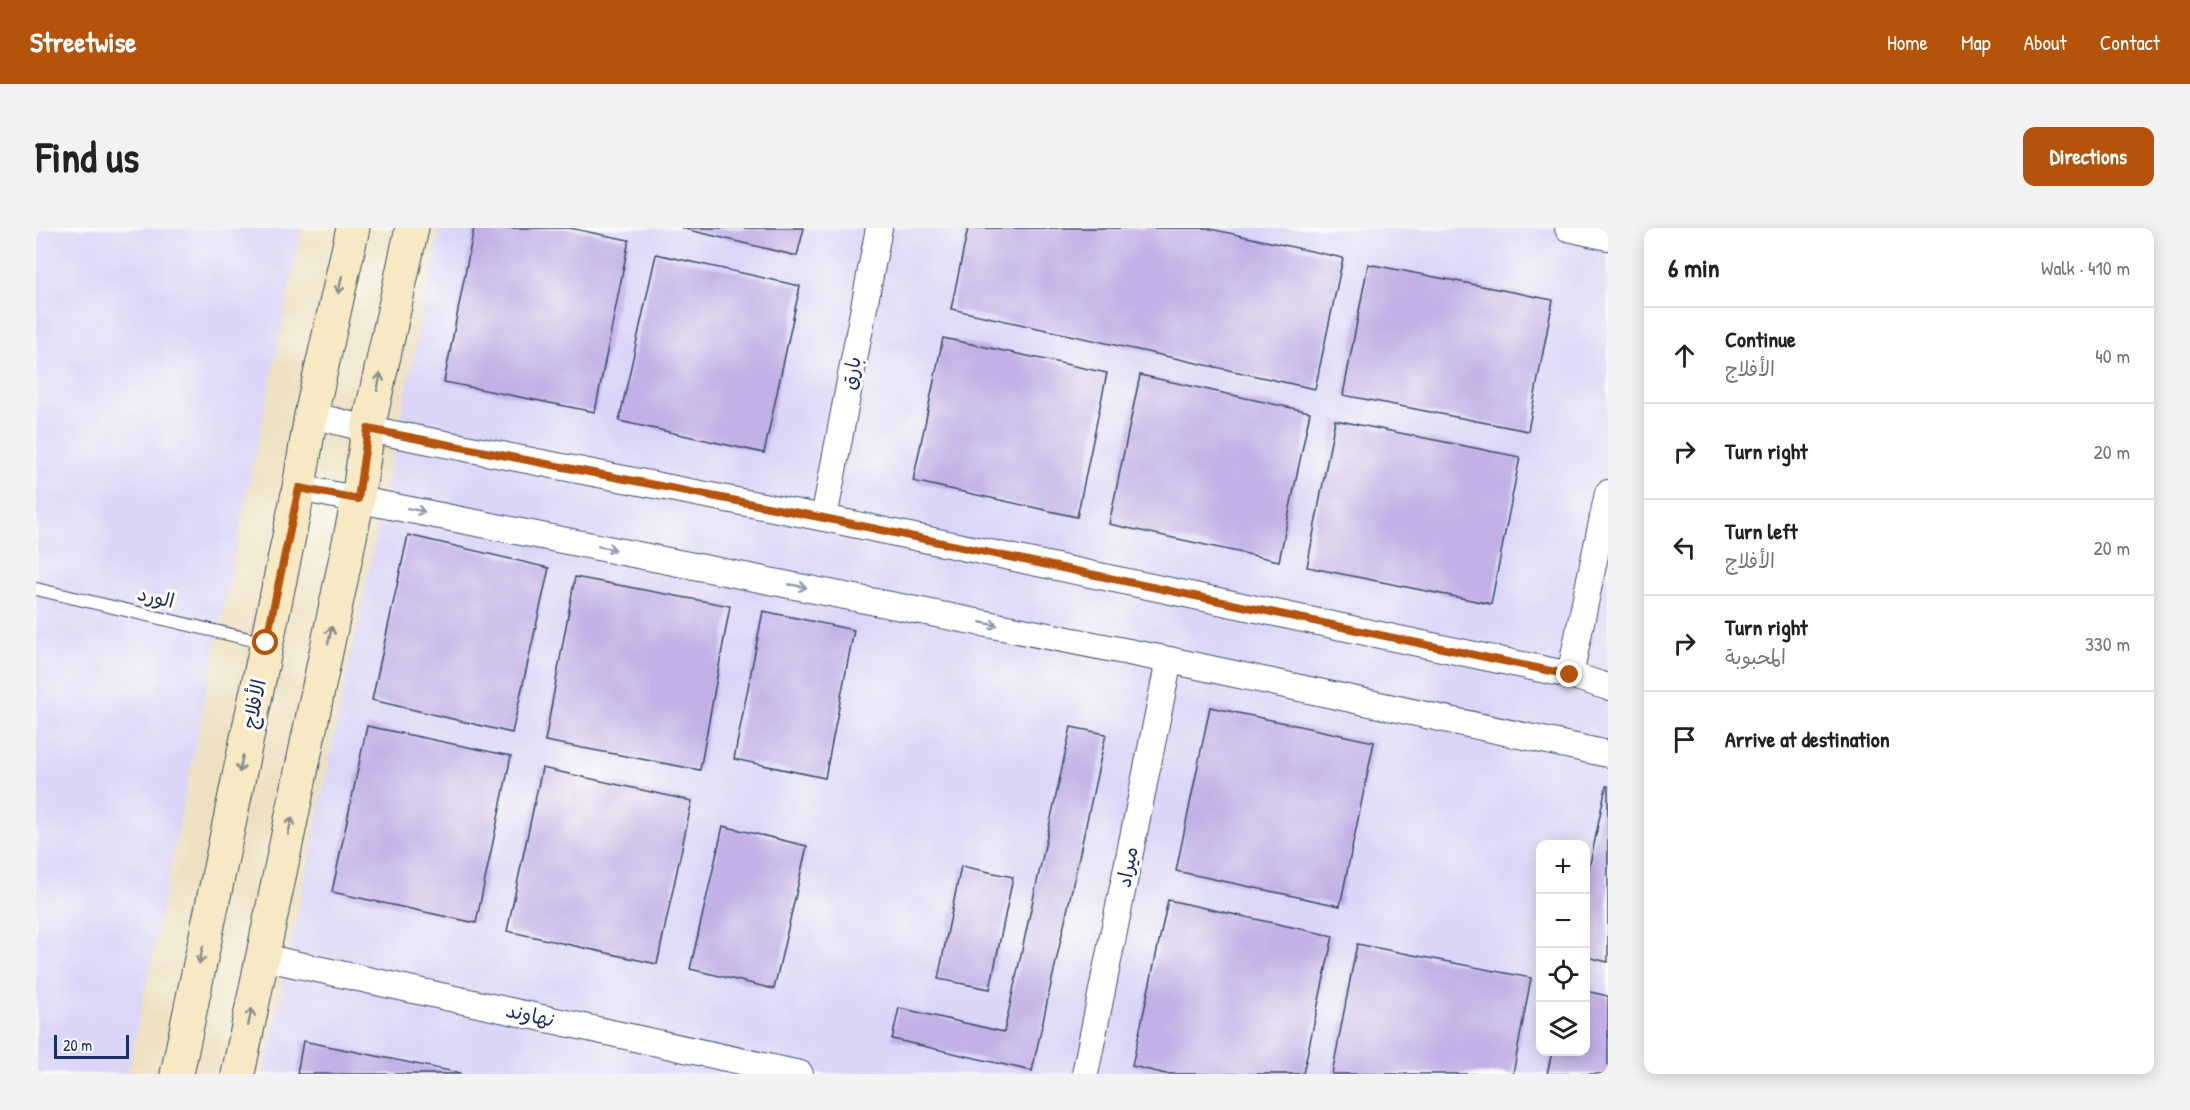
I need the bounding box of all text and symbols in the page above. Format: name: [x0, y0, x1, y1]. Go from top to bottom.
text: Streetwise: [30, 23, 136, 61]
text: Home: [1887, 28, 1928, 57]
text: Map: [1961, 28, 1991, 57]
text: About: [2024, 28, 2067, 57]
text: Contact: [2100, 28, 2160, 57]
button: Directions: [2023, 127, 2154, 186]
text: Find us: [36, 128, 139, 185]
text: 6 min: [1668, 250, 1720, 285]
text: Walk · 410 m: [2041, 254, 2130, 281]
one-way arrow: [334, 275, 345, 294]
text: Continue: [1725, 324, 1796, 354]
icon: ahead: [1668, 339, 1701, 372]
text: 40 m: [2095, 342, 2130, 369]
street label: بارق: [834, 354, 867, 392]
text: الأفلاج: [1725, 355, 1775, 382]
one-way arrow: [374, 373, 385, 392]
icon: right: [1668, 435, 1701, 468]
text: Turn right: [1725, 436, 1808, 466]
text: 20 m: [2093, 438, 2130, 465]
one-way arrow: [405, 505, 425, 516]
text: Turn left: [1725, 516, 1798, 546]
icon: left: [1668, 531, 1701, 564]
text: 20 m: [2093, 534, 2130, 561]
one-way arrow: [597, 543, 616, 554]
text: الأفلاج: [1725, 547, 1775, 574]
street label: الورد: [135, 579, 177, 614]
one-way arrow: [788, 581, 807, 592]
text: Turn right: [1725, 612, 1808, 642]
one-way arrow: [979, 619, 999, 630]
one-way arrow: [324, 626, 336, 645]
icon: right: [1668, 627, 1701, 660]
route start: [252, 629, 278, 655]
text: 330 m: [2085, 630, 2130, 657]
text: المحبوبة: [1725, 643, 1786, 670]
route end: [1556, 661, 1582, 687]
street label: الأفلاج: [235, 677, 273, 731]
icon: arrive: [1668, 723, 1701, 756]
text: Arrive at destination: [1725, 724, 1890, 754]
one-way arrow: [235, 754, 246, 773]
one-way arrow: [284, 817, 296, 836]
map controls: [1536, 840, 1590, 1056]
button: +: [1536, 840, 1590, 894]
street label: ميراد: [1109, 844, 1144, 890]
button: −: [1536, 894, 1590, 948]
one-way arrow: [195, 945, 207, 964]
button: locate: [1536, 948, 1590, 1002]
street label: نهاوند: [504, 996, 559, 1033]
button: layers: [1536, 1002, 1590, 1056]
one-way arrow: [244, 1007, 256, 1026]
scale bar: [54, 1032, 129, 1060]
text: 20 m: [63, 1034, 92, 1056]

